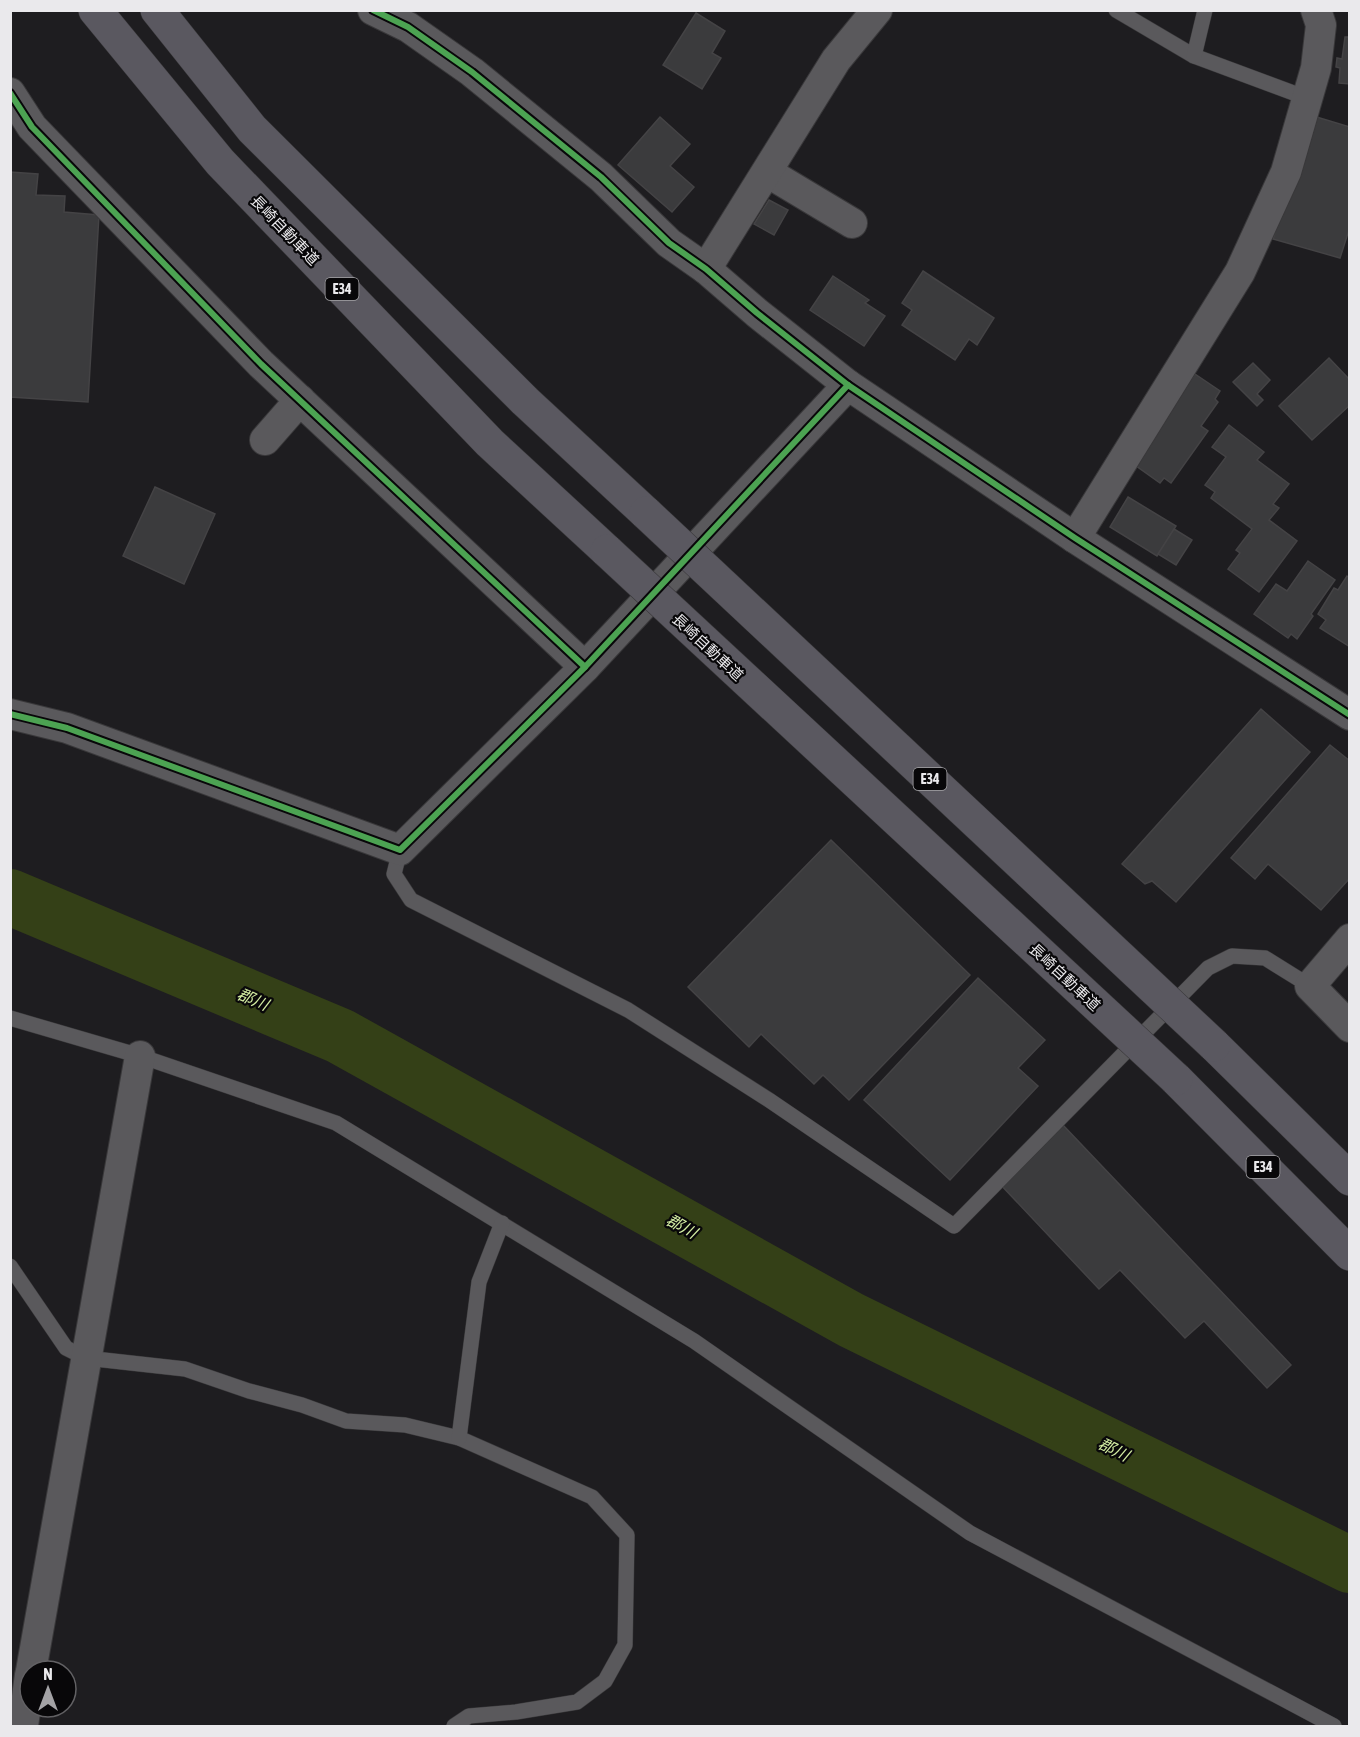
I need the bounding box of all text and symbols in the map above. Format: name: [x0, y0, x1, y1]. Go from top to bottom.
street label: 長崎自動車道: [248, 192, 322, 268]
road number: E34: [326, 278, 358, 300]
street label: 長崎自動車道: [669, 610, 747, 684]
road number: E34: [914, 768, 946, 790]
street label: 長崎自動車道: [1026, 940, 1104, 1014]
water label: 郡川: [235, 984, 273, 1014]
road number: E34: [1246, 1156, 1280, 1178]
water label: 郡川: [664, 1210, 702, 1243]
water label: 郡川: [1096, 1434, 1134, 1465]
north arrow: [18, 1659, 78, 1719]
text: N: [43, 1665, 53, 1683]

